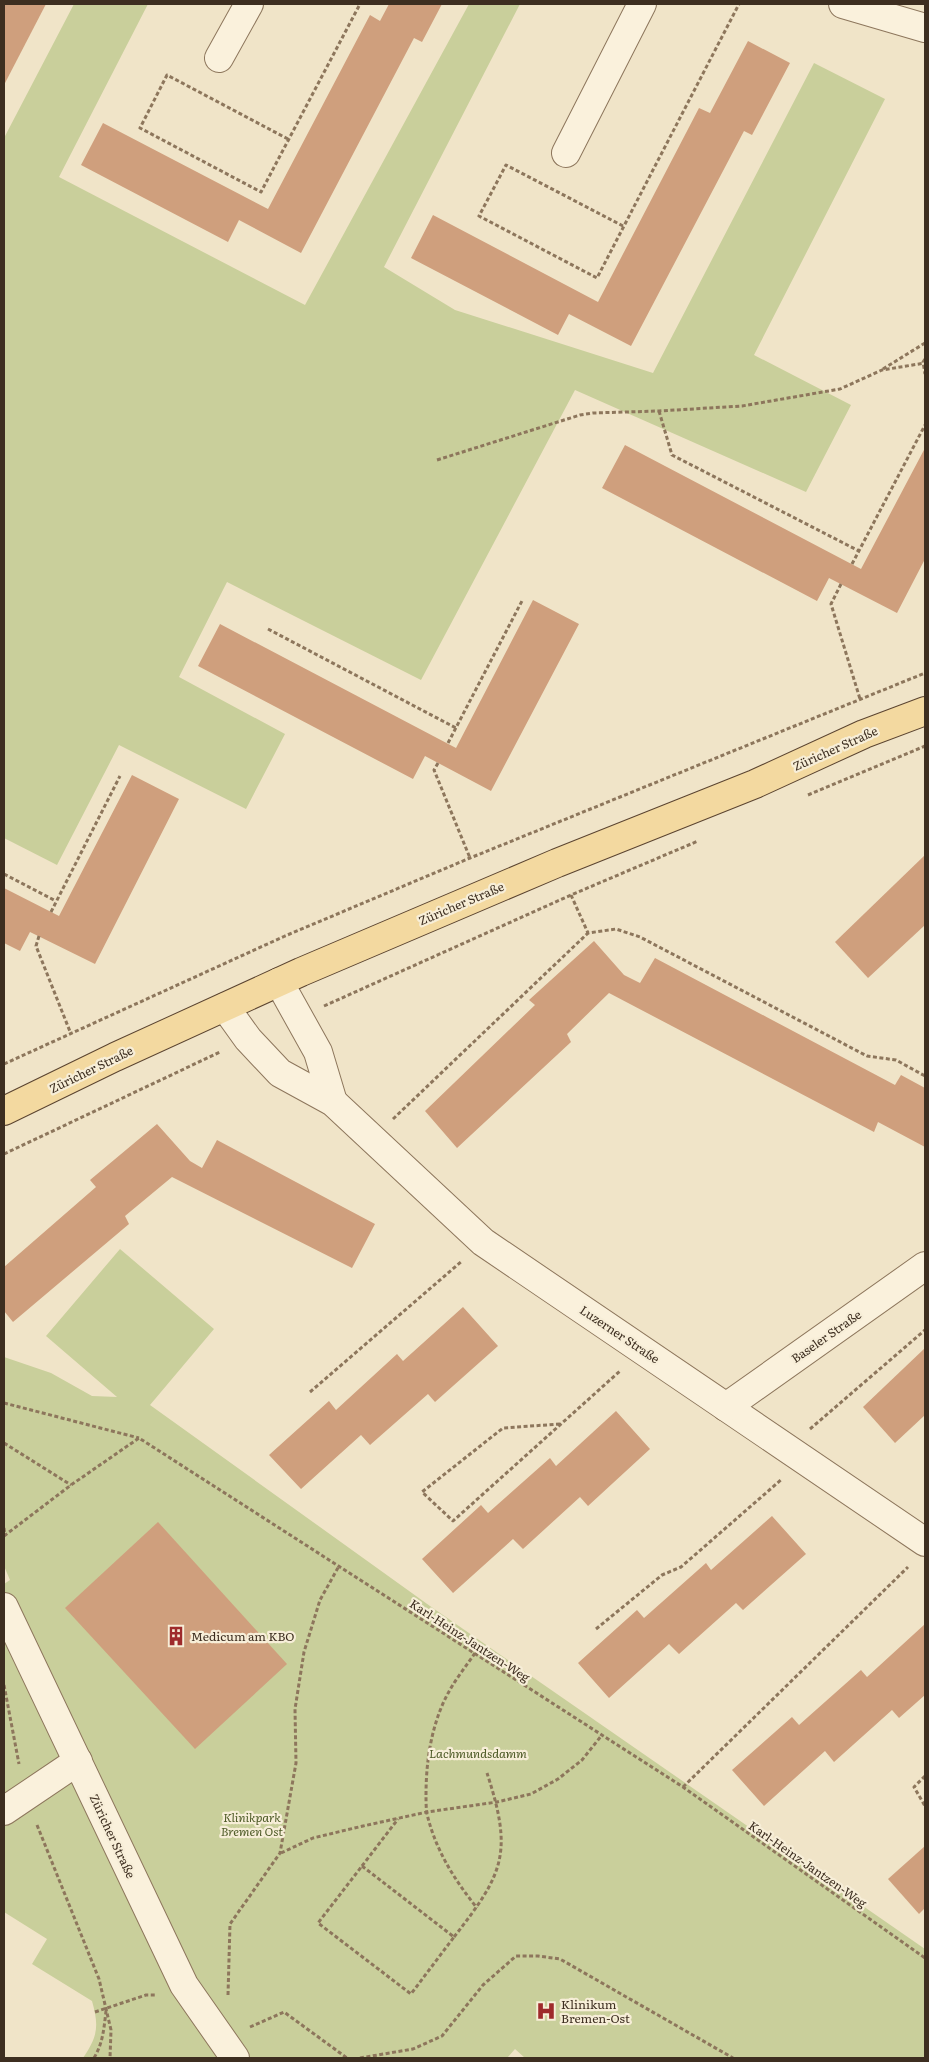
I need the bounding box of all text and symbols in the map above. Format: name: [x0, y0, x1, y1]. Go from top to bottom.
street label: Züricher Straße: [790, 721, 880, 775]
street label: Züricher Straße: [416, 877, 506, 929]
street label: Züricher Straße: [46, 1041, 136, 1097]
street label: Luzerner Straße: [576, 1301, 664, 1367]
street label: Baseler Straße: [787, 1305, 865, 1367]
street label: Karl-Heinz-Jantzen-Weg: [406, 1594, 534, 1686]
building icon: Medicum am KBO: [165, 1625, 187, 1647]
place label: Medicum am KBO: [191, 1627, 294, 1645]
park label: Lachmundsdamm: [429, 1744, 527, 1762]
street label: Züricher Straße: [86, 1791, 140, 1881]
park label: Klinikpark Bremen Ost: [221, 1808, 283, 1840]
street label: Karl-Heinz-Jantzen-Weg: [745, 1816, 871, 1912]
place label: Klinikum Bremen-Ost: [561, 1995, 630, 2027]
hospital icon: Klinikum Bremen-Ost: [535, 2000, 557, 2022]

